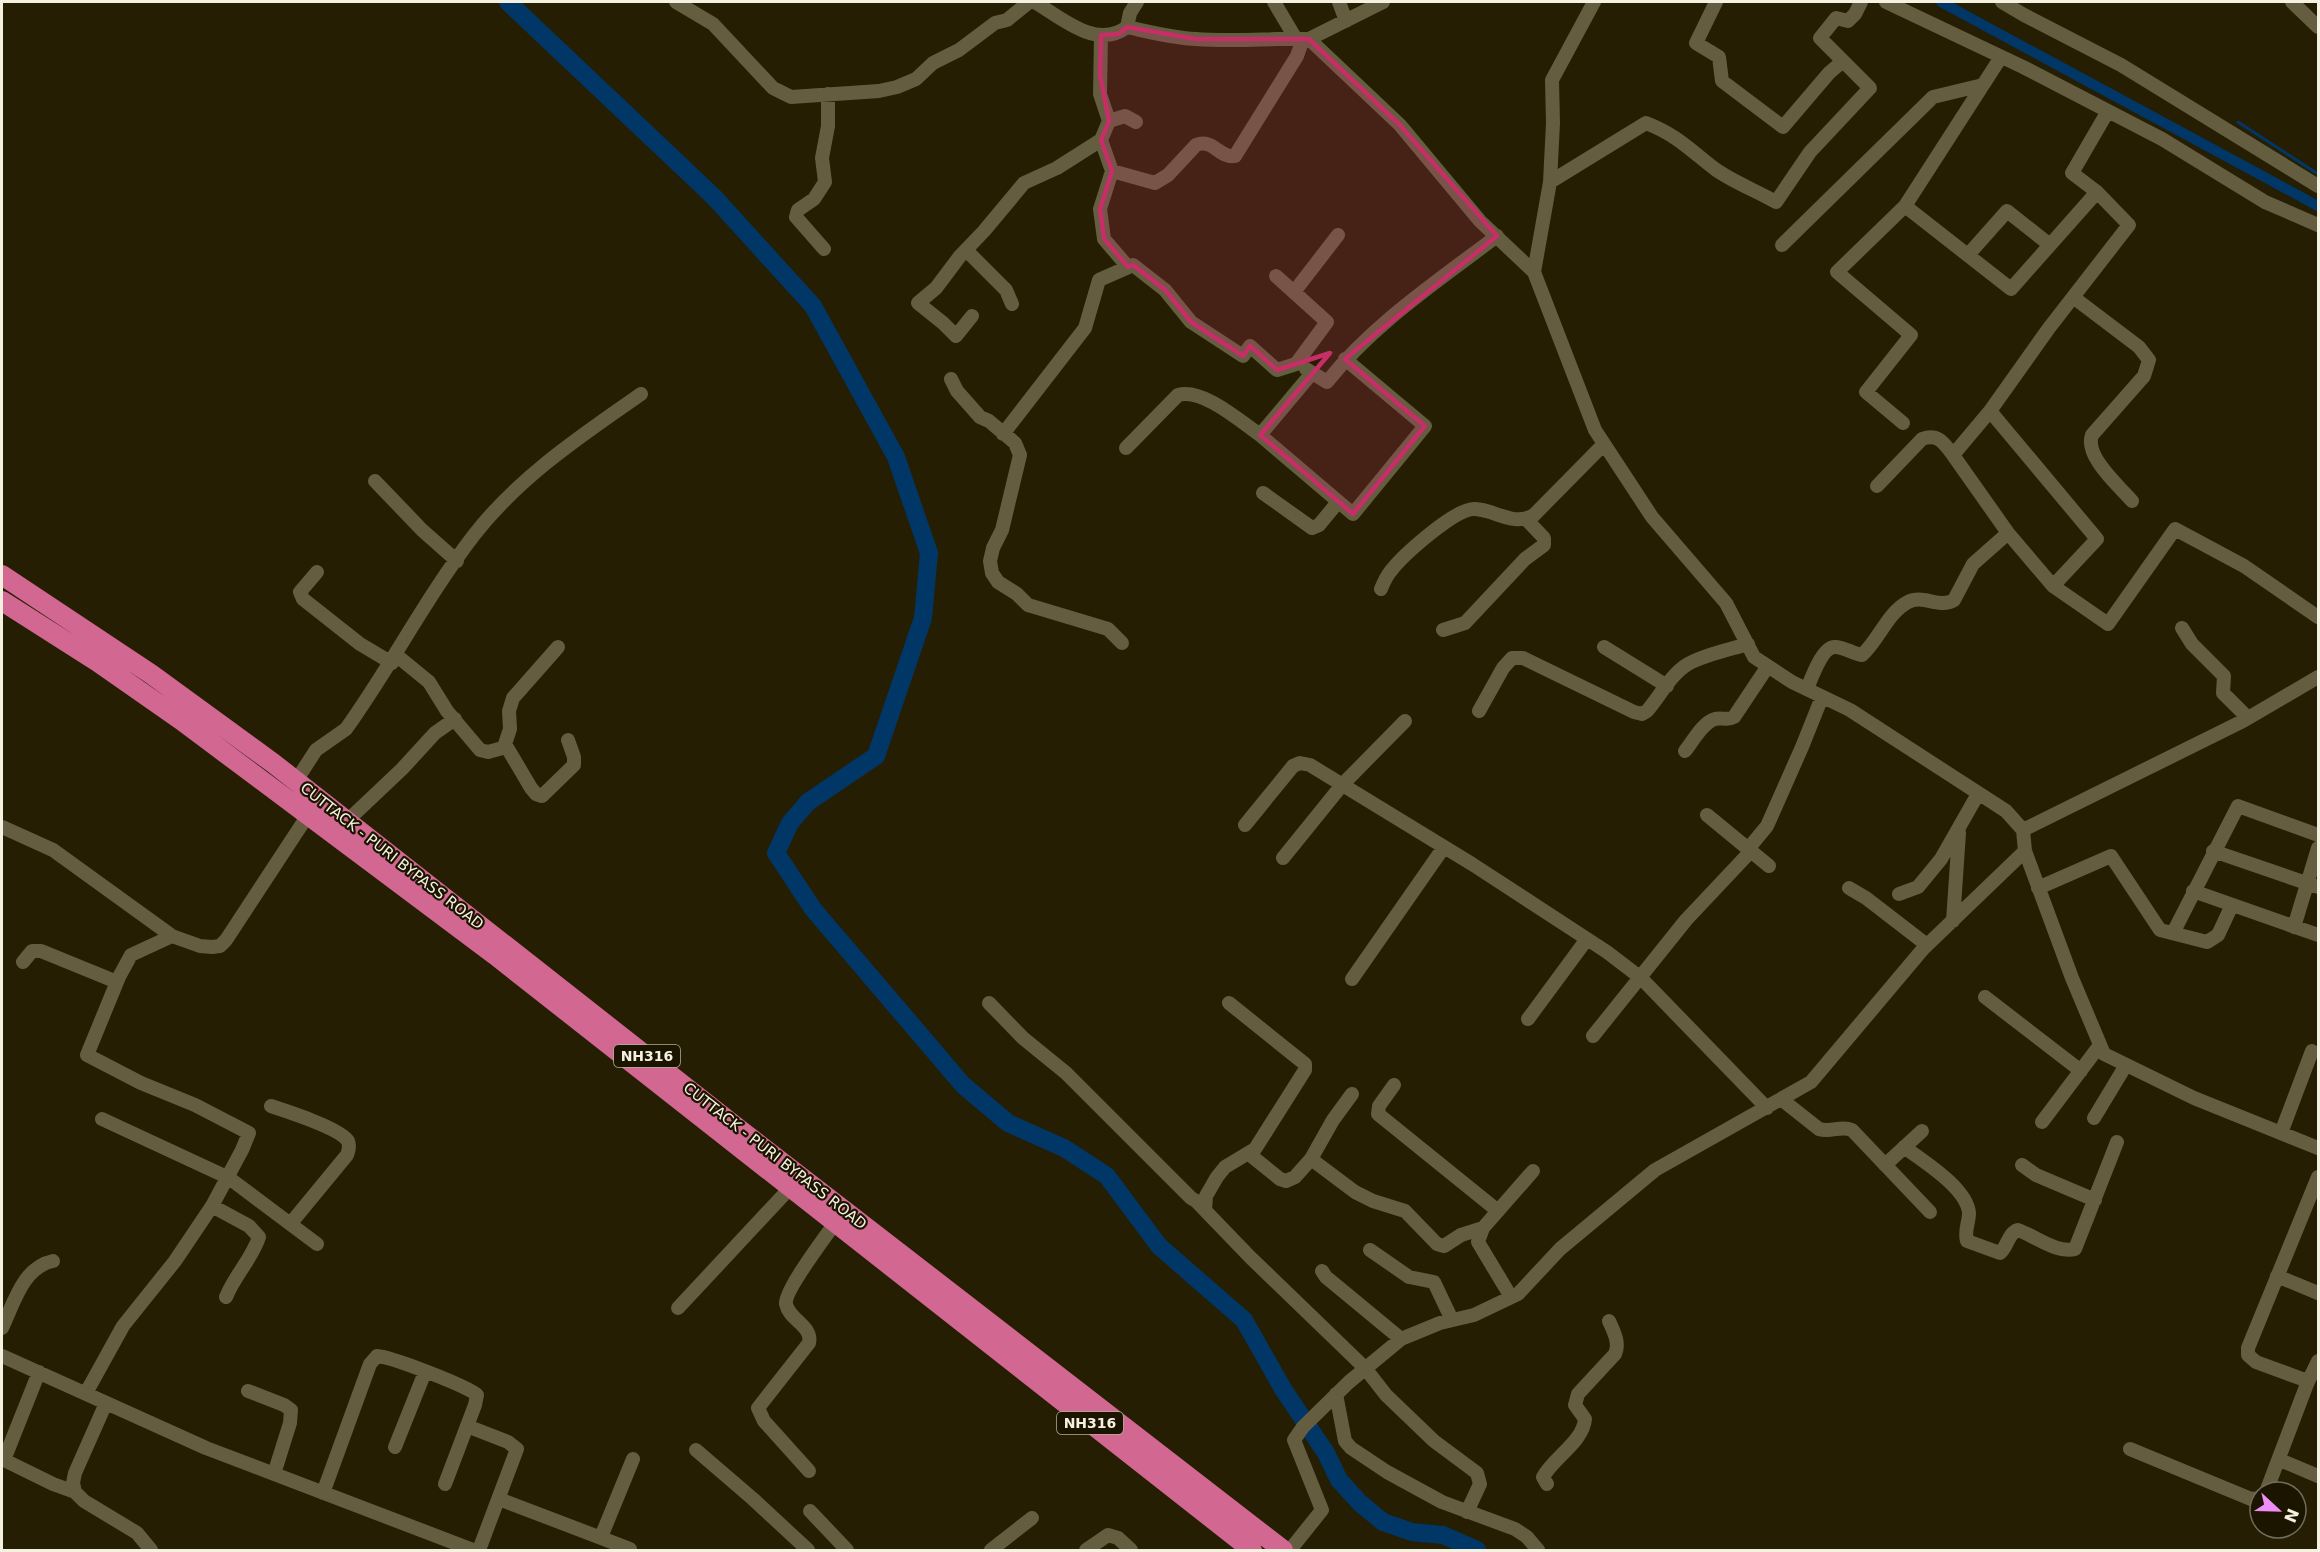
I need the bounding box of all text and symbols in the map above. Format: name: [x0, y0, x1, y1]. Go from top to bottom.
street label: CUTTACK - PURI BYPASS ROAD: [297, 779, 487, 933]
road number: NH316: [614, 1045, 680, 1067]
street label: CUTTACK - PURI BYPASS ROAD: [680, 1079, 870, 1233]
road number: NH316: [1057, 1412, 1123, 1434]
north arrow: [2248, 1480, 2308, 1540]
text: N: [2280, 1506, 2303, 1525]

